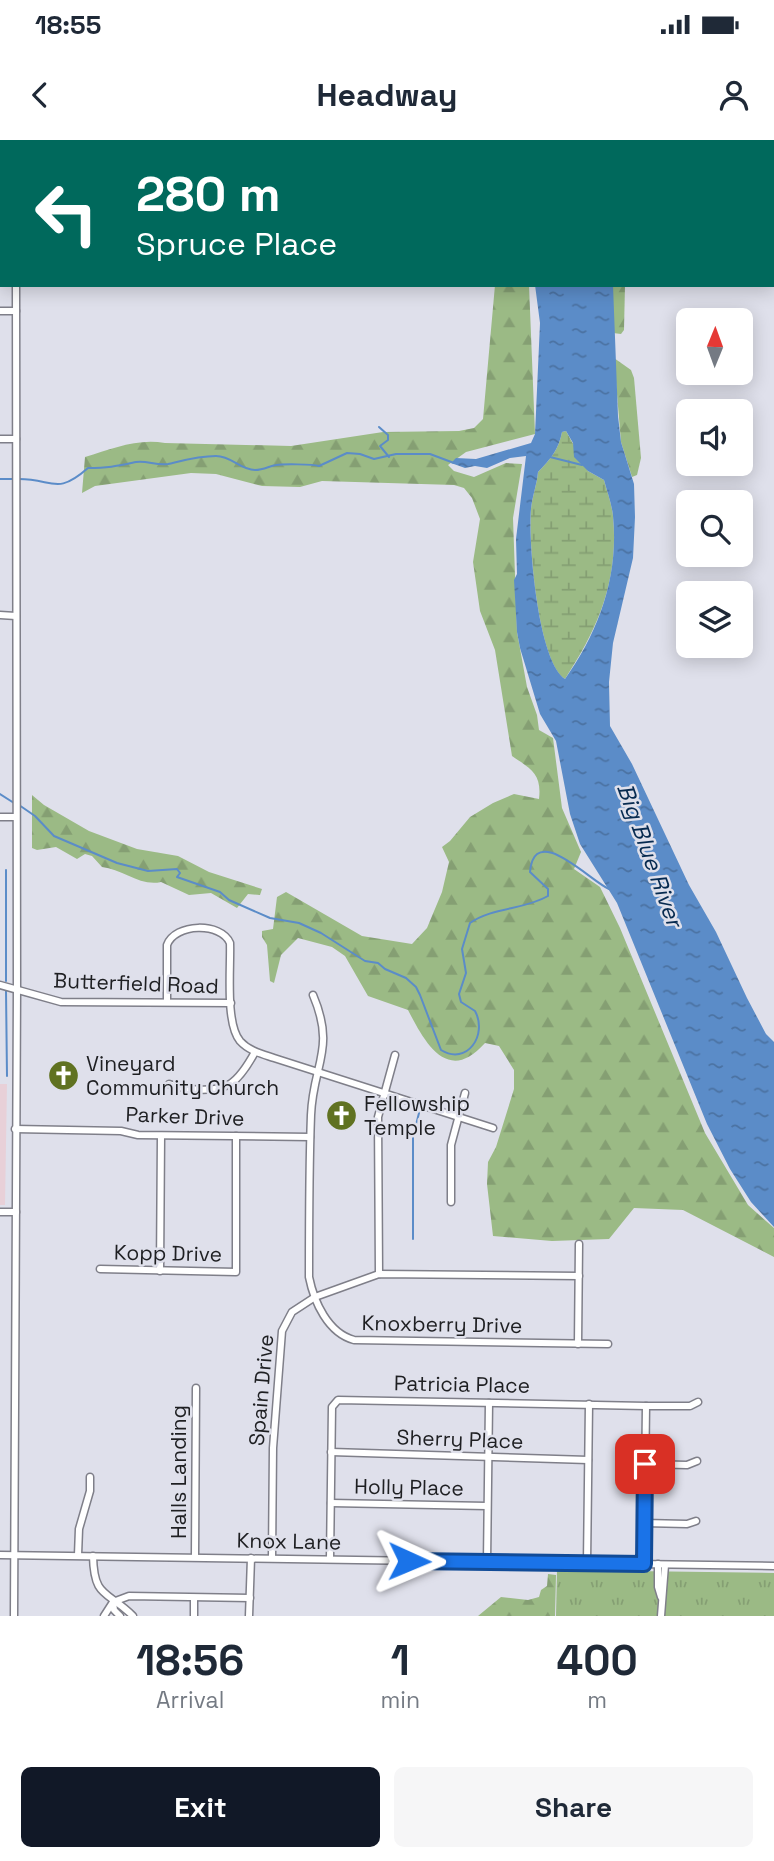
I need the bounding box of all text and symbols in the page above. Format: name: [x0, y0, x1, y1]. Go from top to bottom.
text: 18:55: [35, 8, 101, 42]
text: Headway: [317, 75, 457, 115]
icon: back: [21, 76, 59, 114]
icon: person: [715, 76, 753, 114]
text: 280 m: [136, 163, 281, 225]
icon: left: [21, 168, 112, 259]
text: Spruce Place: [136, 224, 337, 264]
north arrow: [676, 308, 752, 385]
map controls: [676, 308, 753, 658]
button: sound: [676, 399, 753, 476]
button: search: [676, 490, 753, 567]
button: layers: [676, 581, 753, 658]
water label: Big Blue River: [610, 779, 691, 933]
street label: Butterfield Road: [53, 967, 219, 999]
place label: Vineyard Community Church: [86, 1050, 279, 1101]
church icon: Vineyard Community Church: [46, 1058, 80, 1092]
place label: Fellowship Temple: [364, 1090, 470, 1141]
church icon: Fellowship Temple: [324, 1098, 358, 1132]
street label: Parker Drive: [125, 1100, 245, 1132]
street label: Kopp Drive: [114, 1239, 222, 1267]
street label: Knoxberry Drive: [361, 1309, 523, 1339]
street label: Spain Drive: [243, 1333, 279, 1447]
street label: Patricia Place: [394, 1369, 530, 1399]
street label: Halls Landing: [165, 1405, 192, 1539]
street label: Sherry Place: [396, 1423, 524, 1455]
pin: [615, 1434, 675, 1494]
icon: arrive: [626, 1445, 664, 1483]
street label: Holly Place: [354, 1473, 464, 1501]
position arrow: [372, 1524, 446, 1598]
street label: Knox Lane: [236, 1527, 342, 1555]
text: 18:56: [136, 1634, 244, 1687]
text: 1: [391, 1634, 410, 1687]
text: 400: [556, 1634, 638, 1687]
text: Arrival: [156, 1685, 224, 1715]
text: min: [381, 1685, 420, 1715]
text: m: [587, 1685, 607, 1715]
button: Exit: [21, 1767, 380, 1847]
button: Share: [394, 1767, 753, 1847]

